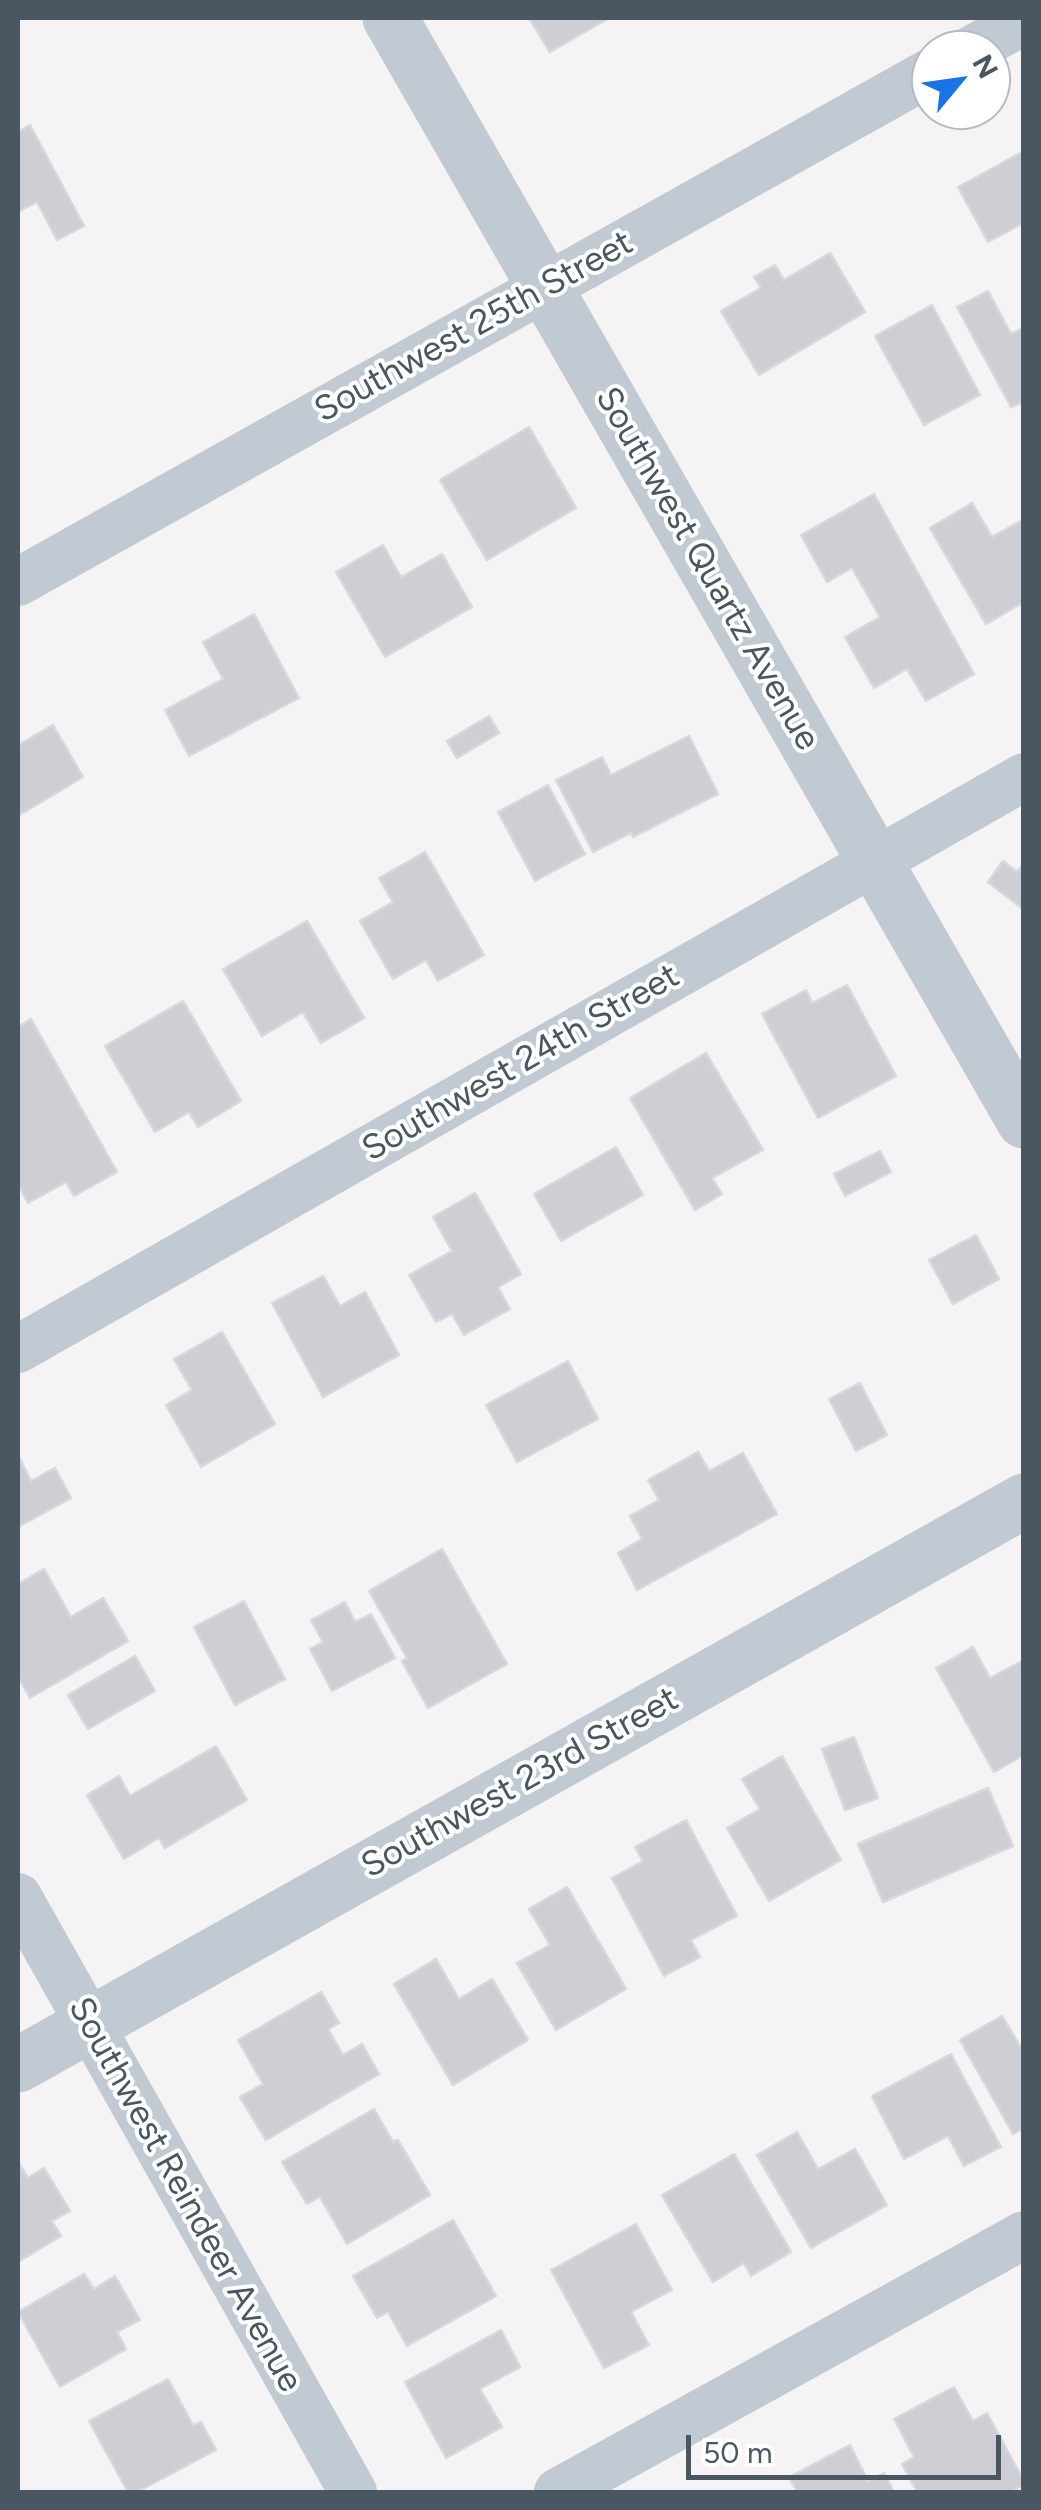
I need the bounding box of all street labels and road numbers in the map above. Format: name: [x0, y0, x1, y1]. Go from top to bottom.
street label: Southwest 25th Street: [308, 222, 640, 432]
street label: Southwest Quartz Avenue: [586, 380, 828, 758]
street label: Southwest 24th Street: [355, 955, 687, 1171]
street label: Southwest 23rd Street: [354, 1678, 686, 1888]
street label: Southwest Reindeer Avenue: [59, 1990, 311, 2400]

